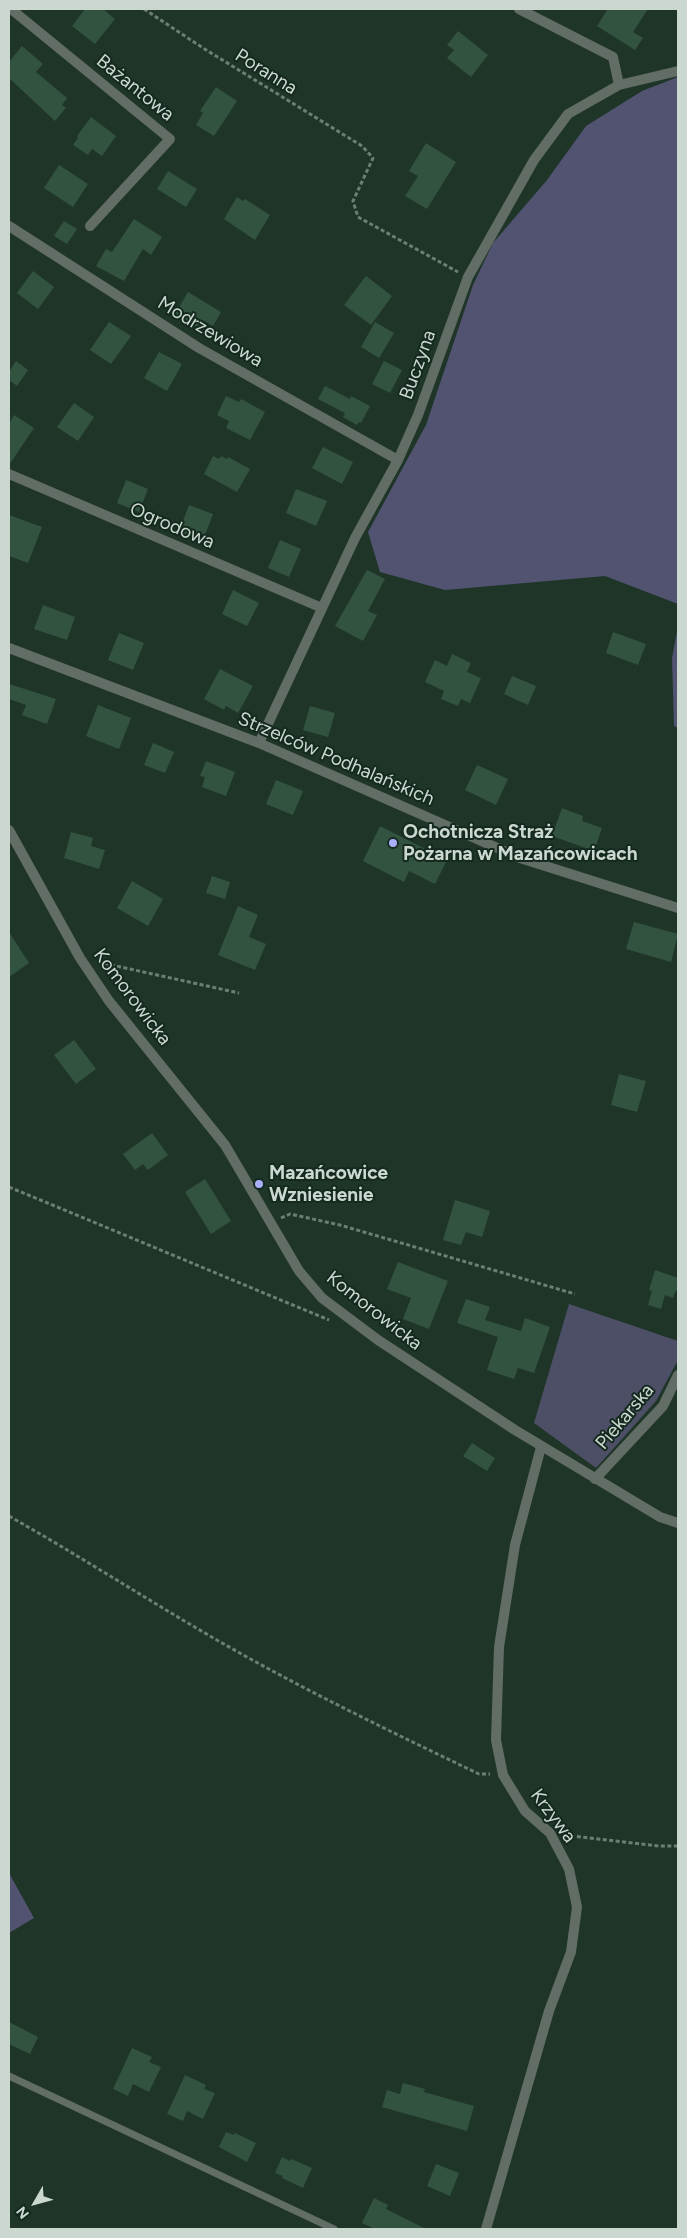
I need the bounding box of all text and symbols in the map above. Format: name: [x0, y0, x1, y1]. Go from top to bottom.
street label: Poranna: [231, 44, 301, 100]
street label: Bażantowa: [92, 50, 178, 126]
street label: Modrzewiowa: [153, 292, 267, 372]
street label: Buczyna: [395, 327, 441, 403]
street label: Ogrodowa: [126, 498, 218, 554]
street label: Strzelców Podhalańskich: [234, 707, 438, 811]
place label: Ochotnicza Straż Pożarna w Mazańcowicach: [403, 821, 637, 865]
marker: Ochotnicza Straż Pożarna w Mazańcowicach: [387, 837, 399, 849]
street label: Komorowicka: [88, 944, 176, 1050]
place label: Mazańcowice Wzniesienie: [269, 1162, 388, 1206]
marker: Mazańcowice Wzniesienie: [253, 1178, 265, 1190]
street label: Komorowicka: [322, 1267, 426, 1355]
street label: Piekarska: [591, 1380, 659, 1454]
street label: Krzywa: [525, 1785, 581, 1847]
north arrow: [10, 2178, 60, 2228]
text: N: [13, 2203, 33, 2222]

